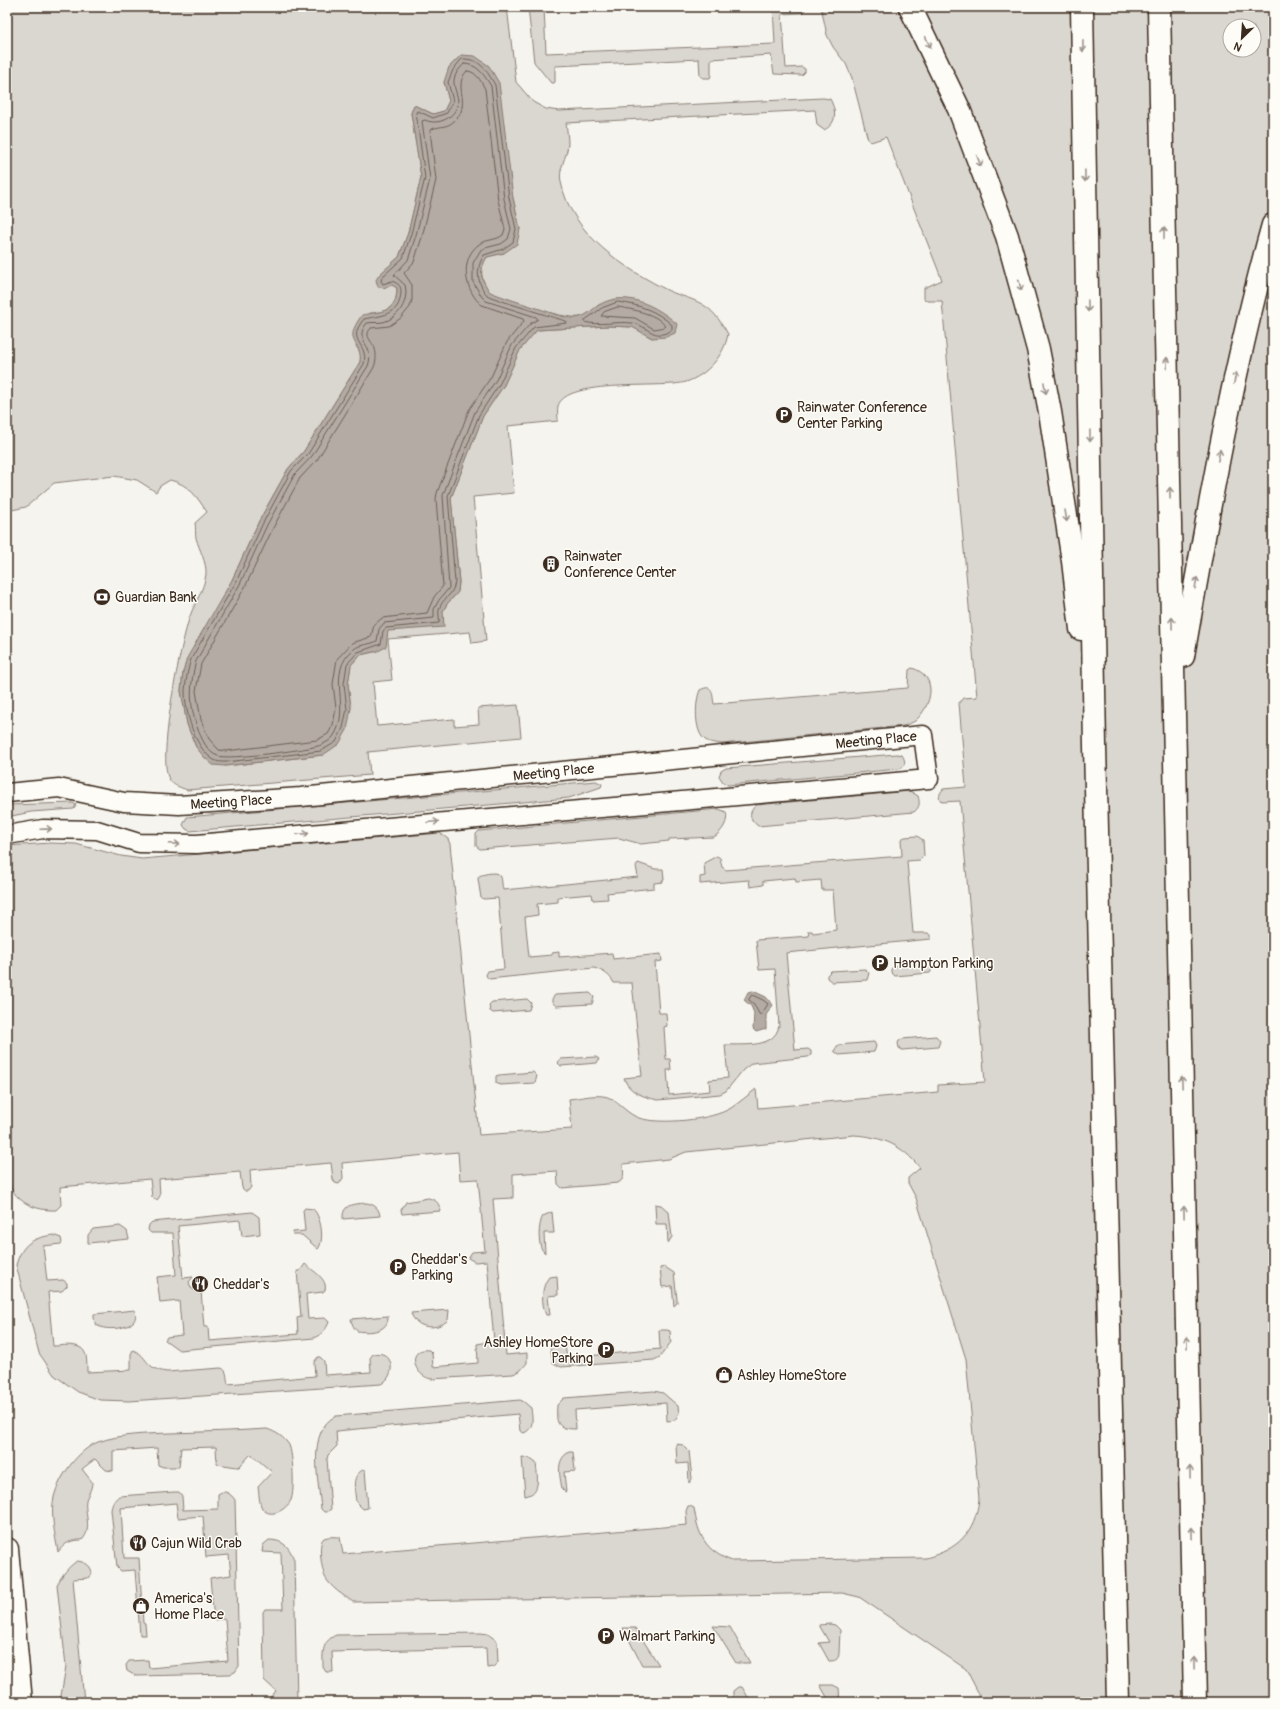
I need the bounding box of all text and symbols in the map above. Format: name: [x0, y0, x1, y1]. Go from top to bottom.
north arrow: [1222, 18, 1262, 58]
one-way arrow: [925, 35, 932, 47]
one-way arrow: [1079, 39, 1087, 52]
text: N: [1231, 39, 1244, 54]
one-way arrow: [976, 155, 984, 167]
one-way arrow: [1081, 169, 1089, 182]
one-way arrow: [1160, 227, 1168, 240]
one-way arrow: [1017, 278, 1024, 291]
one-way arrow: [1084, 299, 1092, 312]
one-way arrow: [1163, 357, 1171, 370]
one-way arrow: [1232, 372, 1240, 385]
one-way arrow: [1042, 381, 1050, 394]
place label: Rainwater Conference Center Parking: [797, 399, 927, 432]
parking icon: Rainwater Conference Center Parking: [774, 405, 794, 425]
one-way arrow: [1086, 429, 1094, 442]
one-way arrow: [1215, 448, 1223, 461]
one-way arrow: [1166, 487, 1174, 500]
one-way arrow: [1062, 509, 1070, 522]
place label: Rainwater Conference Center: [564, 548, 677, 581]
building icon: Rainwater Conference Center: [541, 554, 561, 574]
one-way arrow: [1192, 576, 1200, 589]
bank icon: Guardian Bank: [92, 587, 112, 607]
place label: Guardian Bank: [115, 589, 197, 606]
one-way arrow: [1169, 617, 1176, 630]
street label: Meeting Place: [835, 728, 918, 753]
street label: Meeting Place: [512, 760, 595, 785]
street label: Meeting Place: [190, 791, 272, 813]
one-way arrow: [426, 819, 439, 826]
one-way arrow: [39, 826, 52, 833]
one-way arrow: [296, 831, 309, 838]
one-way arrow: [167, 840, 180, 848]
parking icon: Hampton Parking: [870, 953, 890, 973]
place label: Hampton Parking: [893, 955, 993, 972]
one-way arrow: [1178, 1076, 1185, 1089]
one-way arrow: [1180, 1206, 1188, 1219]
place label: Cheddar's Parking: [411, 1251, 468, 1284]
parking icon: Cheddar's Parking: [388, 1257, 408, 1277]
restaurant icon: Cheddar's: [190, 1274, 210, 1294]
place label: Cheddar's: [213, 1276, 270, 1293]
place label: Ashley HomeStore Parking: [484, 1334, 593, 1367]
one-way arrow: [1183, 1336, 1191, 1349]
parking icon: Ashley HomeStore Parking: [596, 1340, 616, 1360]
shop icon: Ashley HomeStore: [714, 1365, 734, 1385]
place label: Ashley HomeStore: [737, 1367, 846, 1384]
one-way arrow: [1187, 1466, 1194, 1479]
one-way arrow: [1188, 1527, 1196, 1540]
restaurant icon: Cajun Wild Crab: [128, 1533, 148, 1553]
place label: Cajun Wild Crab: [151, 1535, 242, 1552]
place label: America's Home Place: [154, 1590, 224, 1623]
shop icon: America's Home Place: [131, 1596, 151, 1616]
parking icon: Walmart Parking: [596, 1626, 616, 1646]
place label: Walmart Parking: [619, 1628, 715, 1645]
one-way arrow: [1191, 1657, 1198, 1670]

